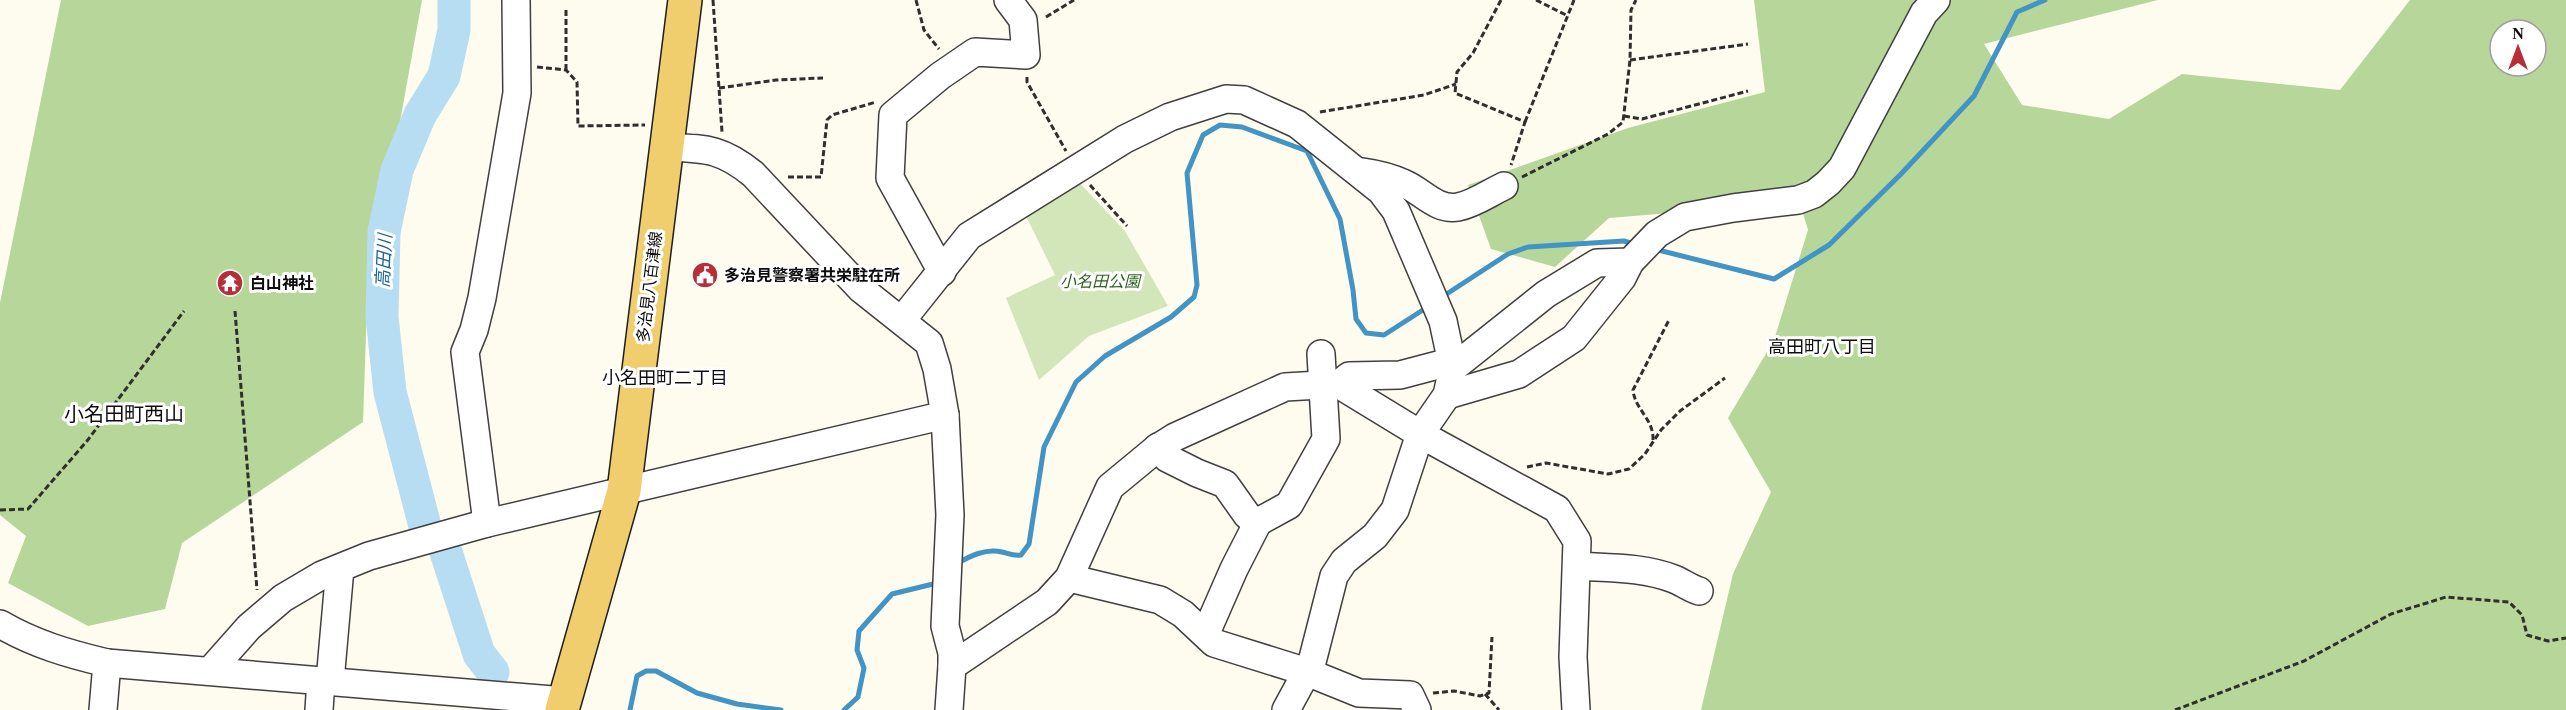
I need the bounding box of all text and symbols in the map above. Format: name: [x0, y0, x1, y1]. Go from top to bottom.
north arrow: [2488, 18, 2548, 78]
text: N: [2512, 25, 2524, 42]
street label: 多治見八百津線: [634, 230, 665, 344]
water label: 高田川: [373, 232, 396, 288]
public building icon: 多治見警察署共栄駐在所: [690, 260, 720, 290]
place label: 多治見警察署共栄駐在所: [724, 267, 900, 284]
temple icon: 白山神社: [215, 268, 245, 298]
park label: 小名田公園: [1060, 273, 1142, 290]
place label: 白山神社: [250, 274, 314, 292]
district label: 高田町八丁目: [1768, 337, 1876, 357]
district label: 小名田町二丁目: [602, 368, 728, 388]
district label: 小名田町西山: [64, 403, 184, 425]

